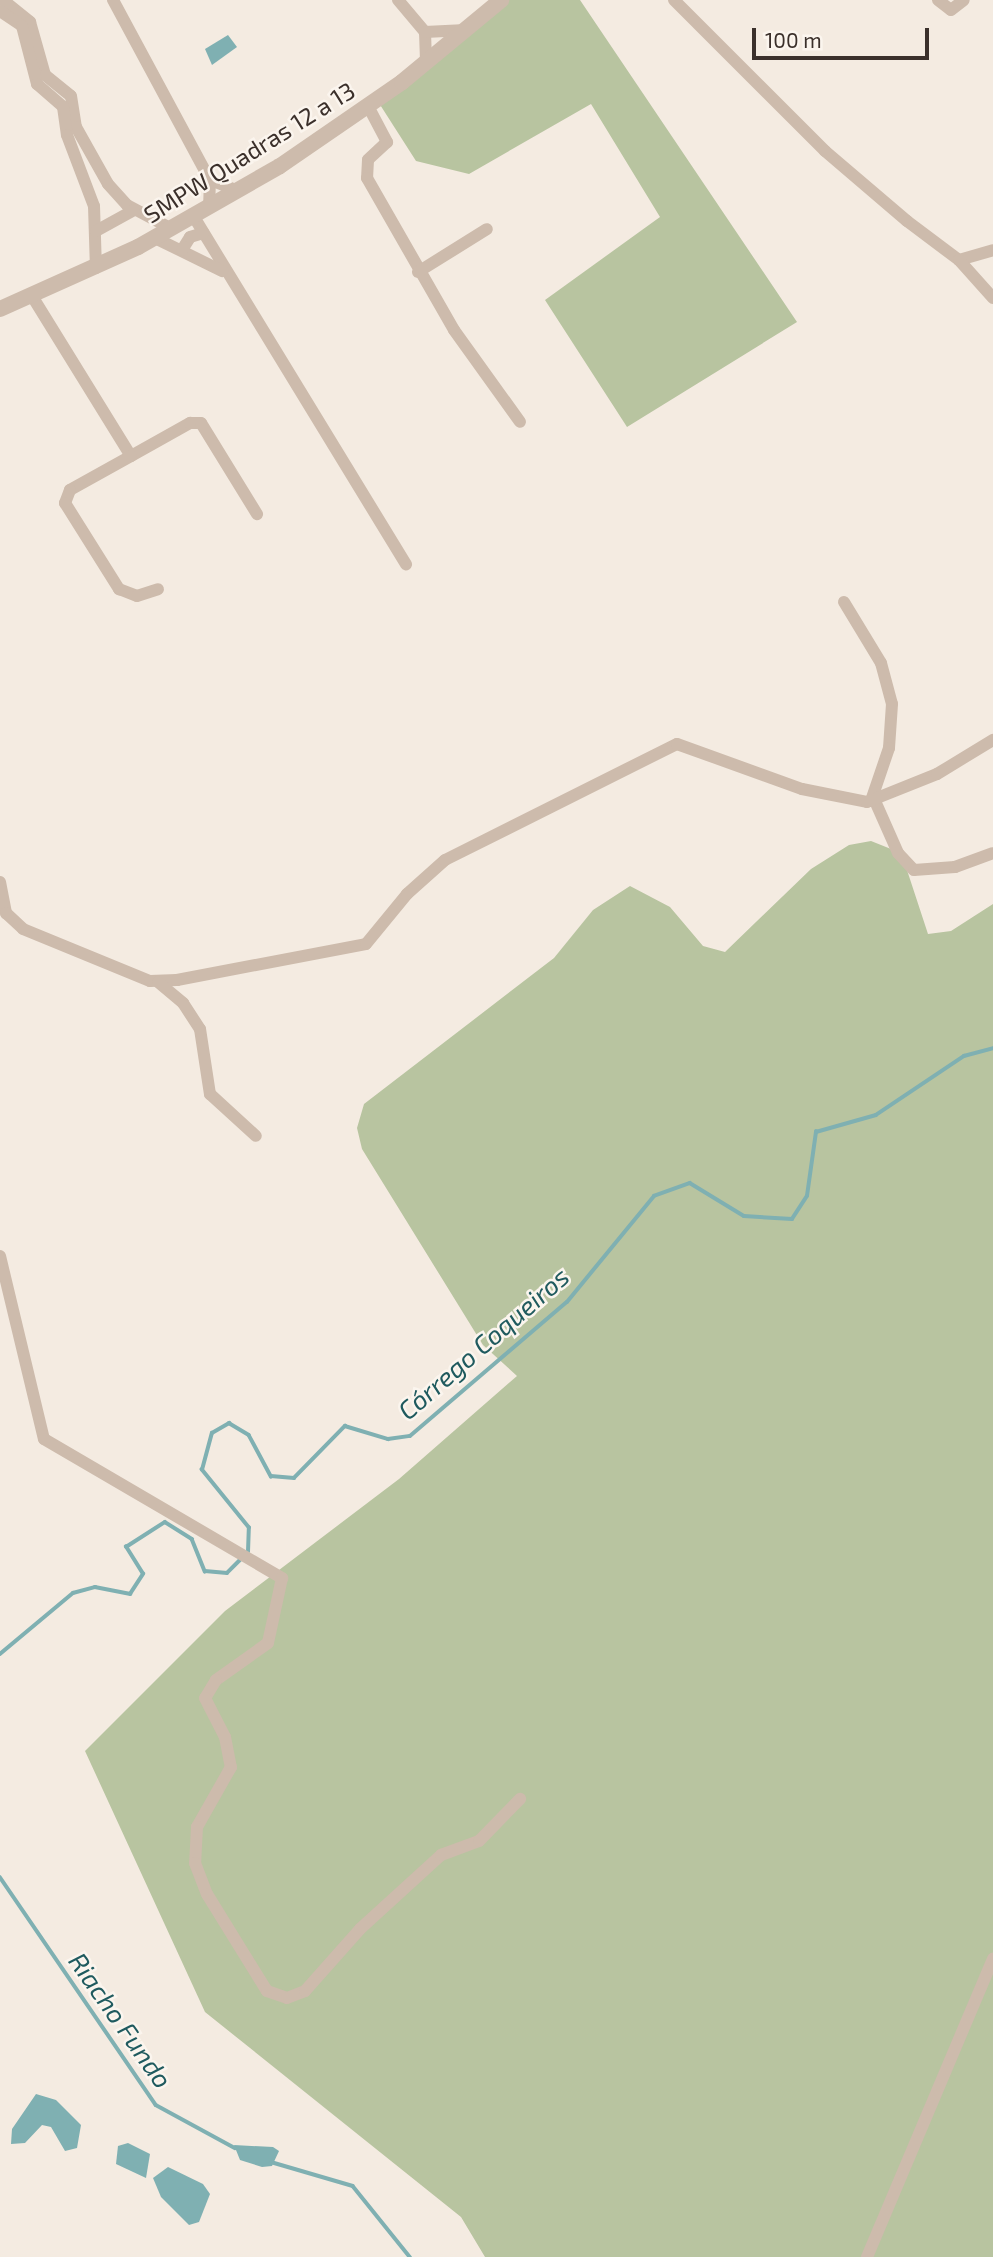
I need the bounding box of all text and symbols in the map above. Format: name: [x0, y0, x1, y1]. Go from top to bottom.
scale bar: [755, 14, 932, 58]
text: 100 m: [765, 27, 822, 52]
street label: SMPW Quadras 12 a 13: [138, 75, 360, 229]
water label: Córrego Coqueiros: [391, 1260, 575, 1426]
water label: Riacho Fundo: [63, 1946, 179, 2094]

